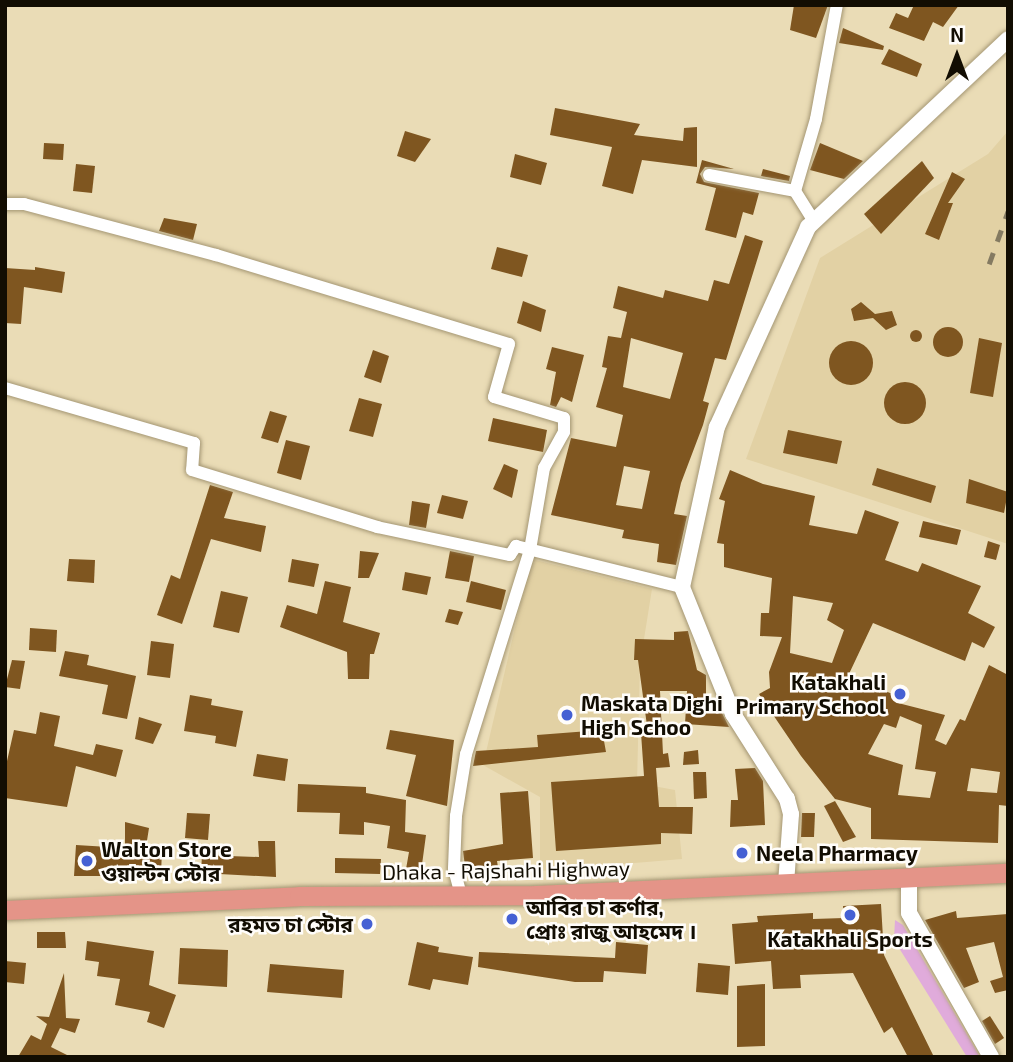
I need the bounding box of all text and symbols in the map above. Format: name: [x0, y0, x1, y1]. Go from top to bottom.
north arrow: [922, 21, 992, 91]
text: N: [950, 23, 964, 46]
place label: Katakhali Primary School: [735, 669, 886, 719]
marker: Katakhali Primary School: [892, 686, 908, 702]
place label: Maskata Dighi High Schoo: [581, 690, 723, 740]
marker: Maskata Dighi High Schoo: [559, 707, 575, 723]
place label: Walton Store ওয়াল্টন স্টোর: [101, 836, 232, 886]
place label: Neela Pharmacy: [756, 840, 918, 866]
marker: Neela Pharmacy: [734, 845, 750, 861]
marker: Walton Store ওয়াল্টন স্টোর: [79, 853, 95, 869]
street label: Dhaka - Rajshahi Highway: [382, 855, 630, 885]
place label: আবির চা কর্ণার, প্রোঃ রাজু আহমেদ ।: [526, 894, 696, 944]
marker: Katakhali Sports: [842, 907, 858, 923]
place label: রহমত চা স্টোর: [228, 911, 353, 937]
marker: আবির চা কর্ণার, প্রোঃ রাজু আহমেদ ।: [504, 911, 520, 927]
marker: রহমত চা স্টোর: [359, 916, 375, 932]
place label: Katakhali Sports: [767, 926, 933, 952]

